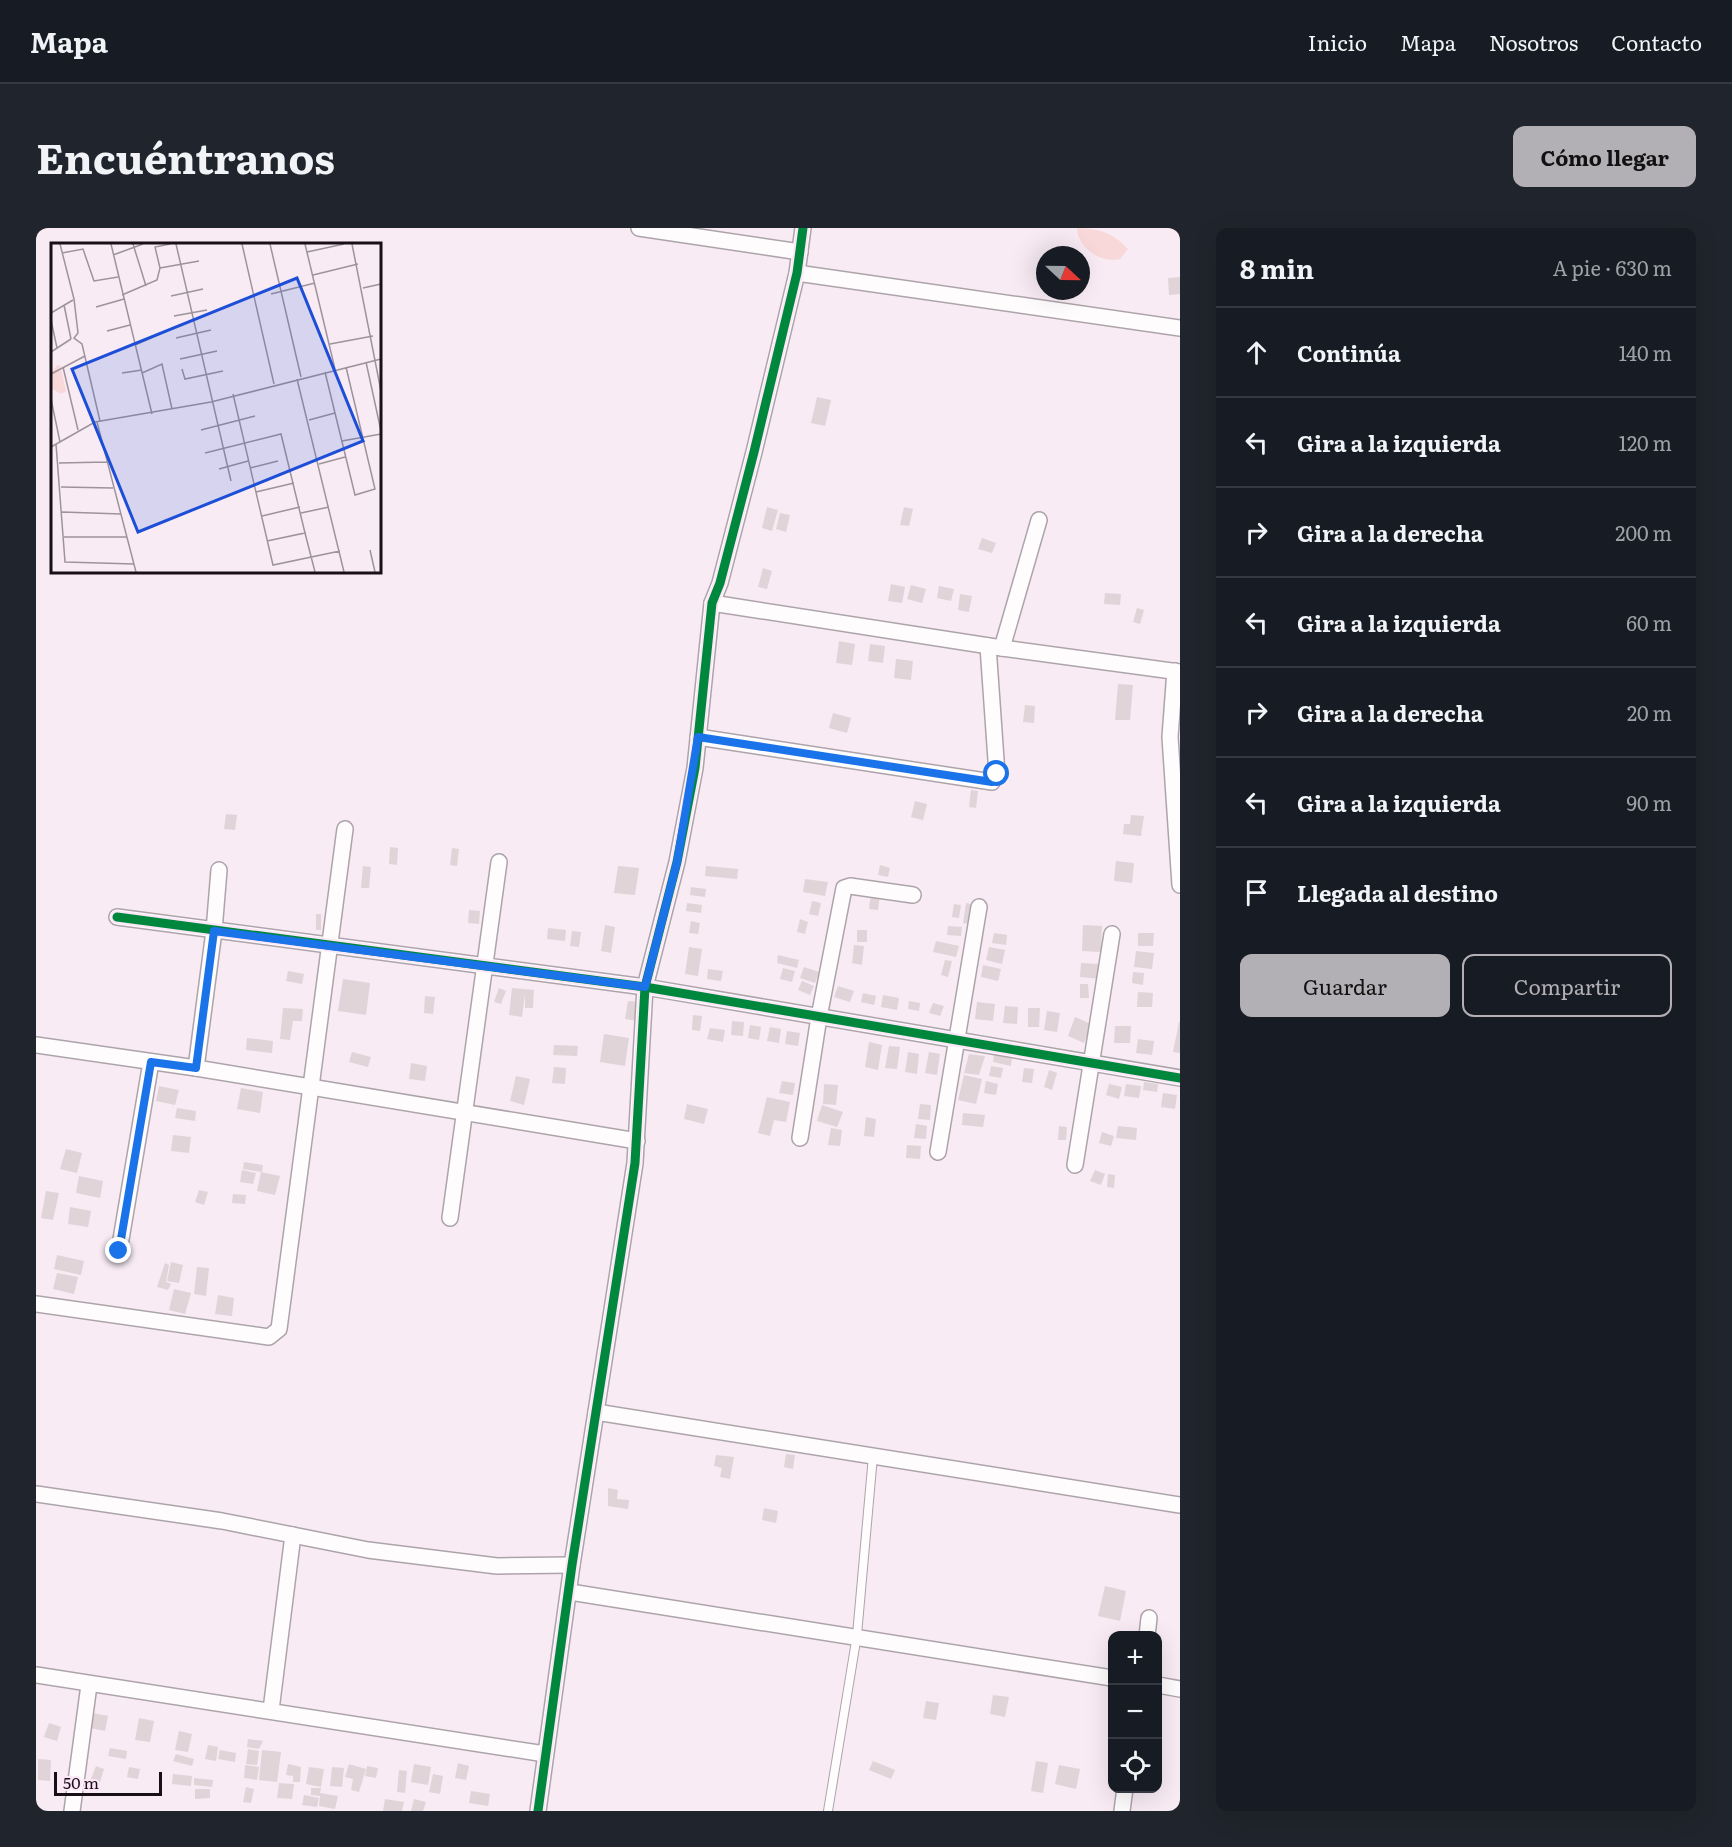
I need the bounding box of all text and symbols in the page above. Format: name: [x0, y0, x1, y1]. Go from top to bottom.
text: Mapa: [30, 20, 108, 62]
text: Inicio: [1308, 26, 1367, 57]
text: Mapa: [1400, 26, 1456, 57]
text: Nosotros: [1489, 26, 1578, 57]
text: Contacto: [1611, 26, 1702, 57]
text: Encuéntranos: [36, 125, 335, 187]
button: Cómo llegar: [1513, 126, 1696, 187]
inset map: [51, 243, 381, 573]
north arrow: [1036, 246, 1090, 300]
text: 8 min: [1240, 248, 1314, 287]
text: A pie · 630 m: [1553, 252, 1672, 282]
icon: ahead: [1240, 336, 1273, 369]
text: Continúa: [1297, 336, 1401, 369]
text: 140 m: [1619, 337, 1672, 367]
icon: left: [1240, 426, 1273, 459]
text: Gira a la izquierda: [1297, 426, 1501, 459]
text: 120 m: [1619, 427, 1672, 457]
icon: right: [1240, 516, 1273, 549]
text: Gira a la derecha: [1297, 516, 1484, 549]
text: 200 m: [1615, 517, 1672, 547]
icon: left: [1240, 606, 1273, 639]
text: Gira a la izquierda: [1297, 606, 1501, 639]
text: 60 m: [1626, 607, 1672, 637]
icon: right: [1240, 696, 1273, 729]
text: Gira a la derecha: [1297, 696, 1484, 729]
text: 20 m: [1627, 697, 1672, 727]
route start: [983, 760, 1009, 786]
icon: left: [1240, 786, 1273, 819]
text: Gira a la izquierda: [1297, 786, 1501, 819]
text: 90 m: [1627, 787, 1672, 817]
icon: arrive: [1240, 876, 1273, 909]
text: Llegada al destino: [1297, 876, 1498, 909]
button: Guardar: [1240, 954, 1450, 1017]
button: Compartir: [1462, 954, 1672, 1017]
route end: [105, 1237, 131, 1263]
map controls: [1108, 1631, 1162, 1793]
button: +: [1108, 1631, 1162, 1685]
button: −: [1108, 1685, 1162, 1739]
button: locate: [1108, 1739, 1162, 1793]
scale bar: [54, 1769, 162, 1796]
text: 50 m: [63, 1770, 99, 1794]

